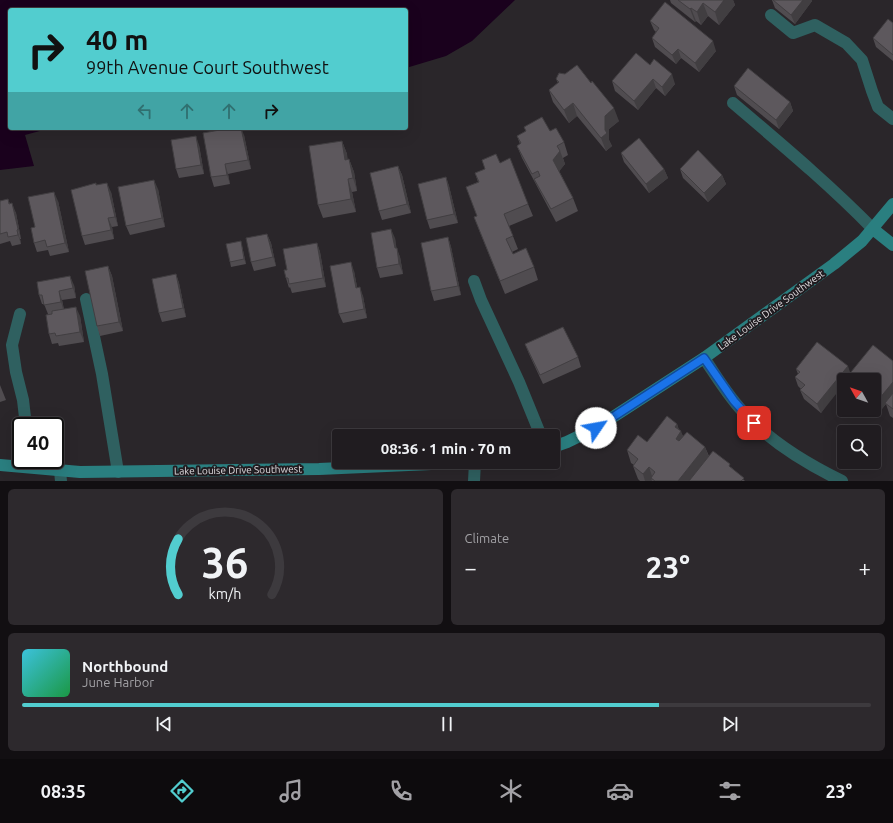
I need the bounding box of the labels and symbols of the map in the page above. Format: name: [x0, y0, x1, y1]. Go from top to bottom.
street label: Lake Louise Drive Southwest: [716, 268, 826, 352]
north arrow: [837, 373, 881, 417]
pin: [737, 406, 771, 440]
position arrow: [575, 407, 617, 449]
speed limit sign: 40: [12, 417, 64, 469]
street label: Lake Louise Drive Southwest: [174, 463, 302, 477]

